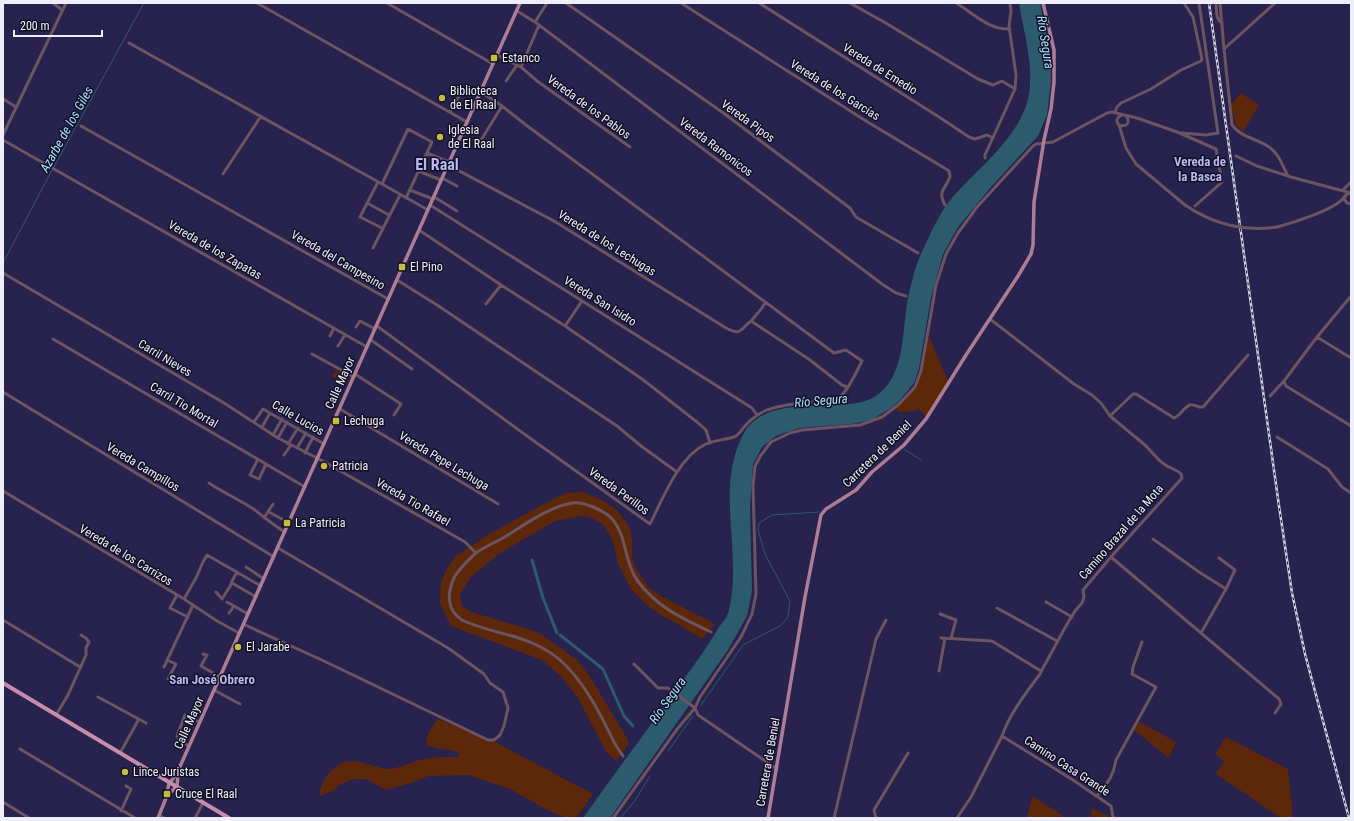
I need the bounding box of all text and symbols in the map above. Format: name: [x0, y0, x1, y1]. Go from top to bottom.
scale bar: [14, 12, 102, 38]
water label: Río Segura: [1034, 15, 1057, 70]
text: 200 m: [20, 19, 50, 33]
street label: Vereda de Emedio: [840, 40, 920, 98]
place label: Estanco: [502, 51, 540, 65]
marker: Estanco: [489, 53, 499, 63]
street label: Vereda de los Garcías: [788, 57, 882, 123]
street label: Vereda de los Pablos: [545, 72, 633, 142]
water label: Azarbe de los Giles: [36, 83, 96, 176]
place label: Biblioteca de El Raal: [450, 84, 497, 112]
marker: Biblioteca de El Raal: [437, 93, 447, 103]
street label: Vereda Pipos: [719, 97, 777, 145]
street label: Vereda Ramonicos: [676, 115, 756, 179]
place label: Iglesia de El Raal: [448, 123, 494, 151]
marker: Iglesia de El Raal: [435, 132, 445, 142]
district label: Vereda de la Basca: [1174, 154, 1226, 184]
district label: El Raal: [415, 155, 459, 174]
street label: Vereda de los Lechugas: [556, 207, 658, 279]
street label: Vereda de los Zapatas: [166, 218, 264, 282]
street label: Vereda del Campesino: [289, 227, 387, 293]
place label: El Pino: [410, 260, 443, 274]
marker: El Pino: [397, 262, 407, 272]
street label: Vereda San Isidro: [561, 273, 639, 329]
street label: Carril Nieves: [136, 337, 194, 379]
street label: Calle Mayor: [322, 354, 358, 411]
street label: Carril Tio Mortal: [147, 379, 221, 431]
water label: Río Segura: [794, 391, 848, 410]
street label: Calle Lucios: [270, 398, 326, 438]
place label: Lechuga: [344, 414, 384, 428]
marker: Lechuga: [331, 416, 341, 426]
street label: Carretera de Beniel: [840, 418, 914, 490]
street label: Vereda Pepe Lechuga: [397, 429, 492, 493]
street label: Vereda Campillos: [104, 440, 182, 494]
place label: Patricia: [332, 459, 369, 473]
marker: Patricia: [319, 461, 329, 471]
street label: Vereda Perillos: [586, 464, 652, 518]
street label: Vereda Tio Rafael: [373, 475, 453, 529]
street label: Camino Brazal de la Mota: [1076, 482, 1166, 582]
place label: La Patricia: [295, 516, 346, 530]
marker: La Patricia: [282, 518, 292, 528]
street label: Vereda de los Carrizos: [77, 522, 175, 588]
place label: El Jarabe: [246, 640, 290, 654]
marker: El Jarabe: [233, 642, 243, 652]
district label: San José Obrero: [169, 672, 255, 687]
water label: Río Segura: [646, 674, 689, 726]
street label: Calle Mayor: [171, 694, 207, 751]
street label: Carretera de Beniel: [753, 716, 783, 808]
street label: Camino Casa Grande: [1022, 733, 1113, 799]
place label: Lince Juristas: [133, 765, 199, 779]
marker: Lince Juristas: [120, 767, 130, 777]
place label: Cruce El Raal: [175, 787, 237, 801]
marker: Cruce El Raal: [162, 789, 172, 799]

